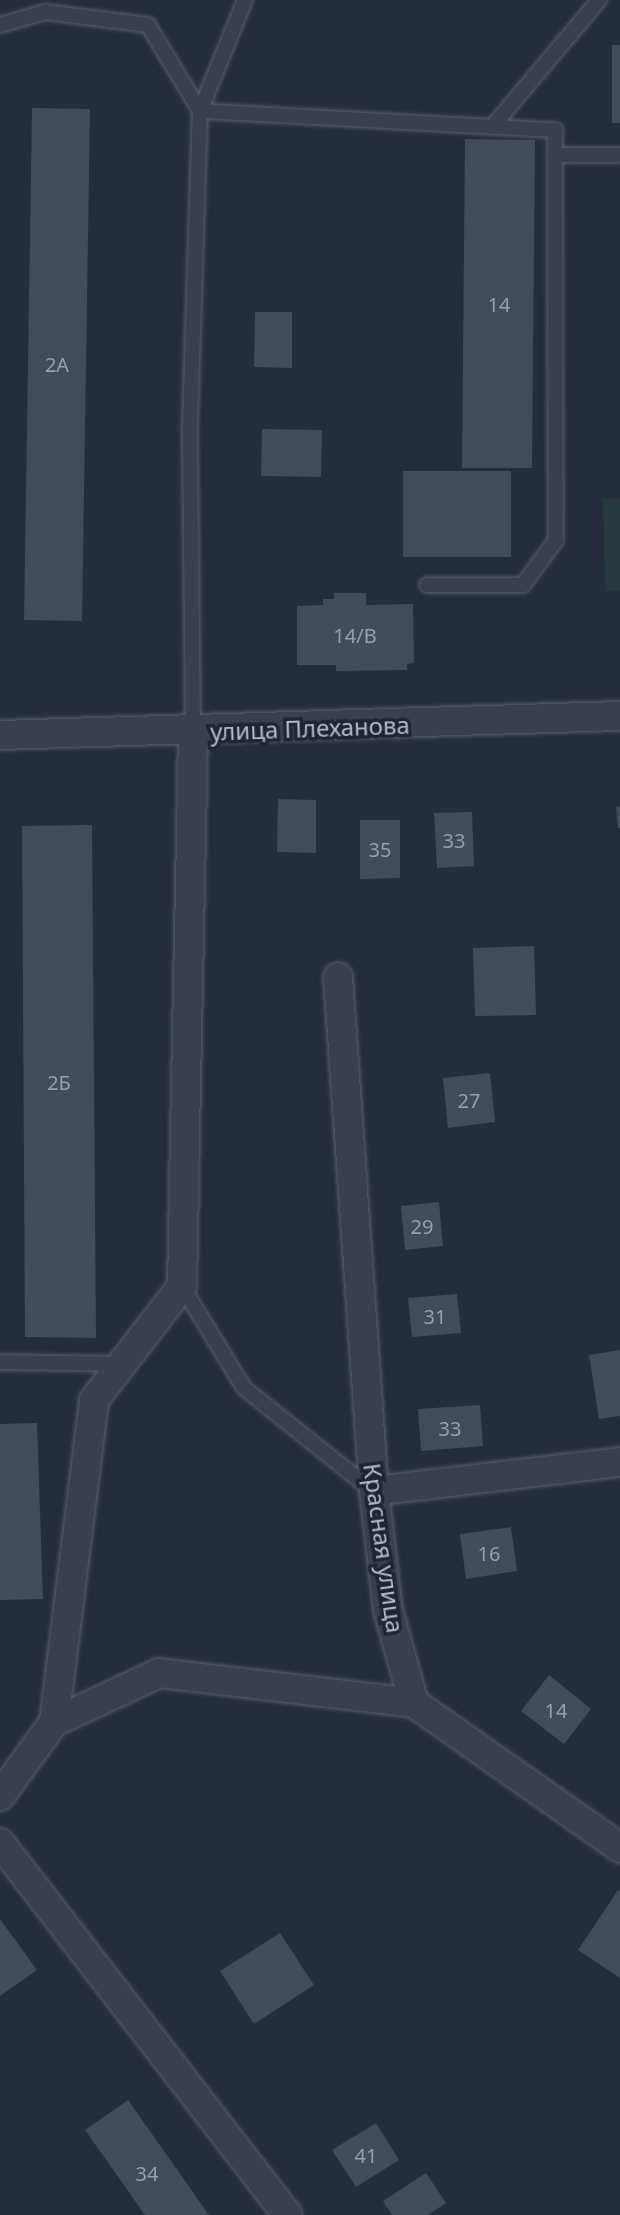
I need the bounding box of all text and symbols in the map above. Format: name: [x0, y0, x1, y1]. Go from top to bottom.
house number: 14: [488, 292, 510, 316]
house number: 2А: [45, 352, 69, 376]
house number: 14/В: [333, 623, 377, 647]
street label: улица Плеханова: [210, 710, 410, 746]
house number: 33: [443, 828, 465, 852]
house number: 35: [369, 837, 391, 861]
house number: 2Б: [47, 1070, 71, 1094]
house number: 27: [458, 1088, 480, 1112]
house number: 29: [411, 1214, 433, 1238]
house number: 31: [424, 1304, 446, 1328]
house number: 33: [439, 1416, 461, 1440]
street label: Красная улица: [358, 1461, 410, 1635]
house number: 16: [478, 1541, 500, 1565]
house number: 14: [545, 1698, 567, 1722]
house number: 41: [355, 2143, 377, 2167]
house number: 34: [136, 2161, 158, 2185]

